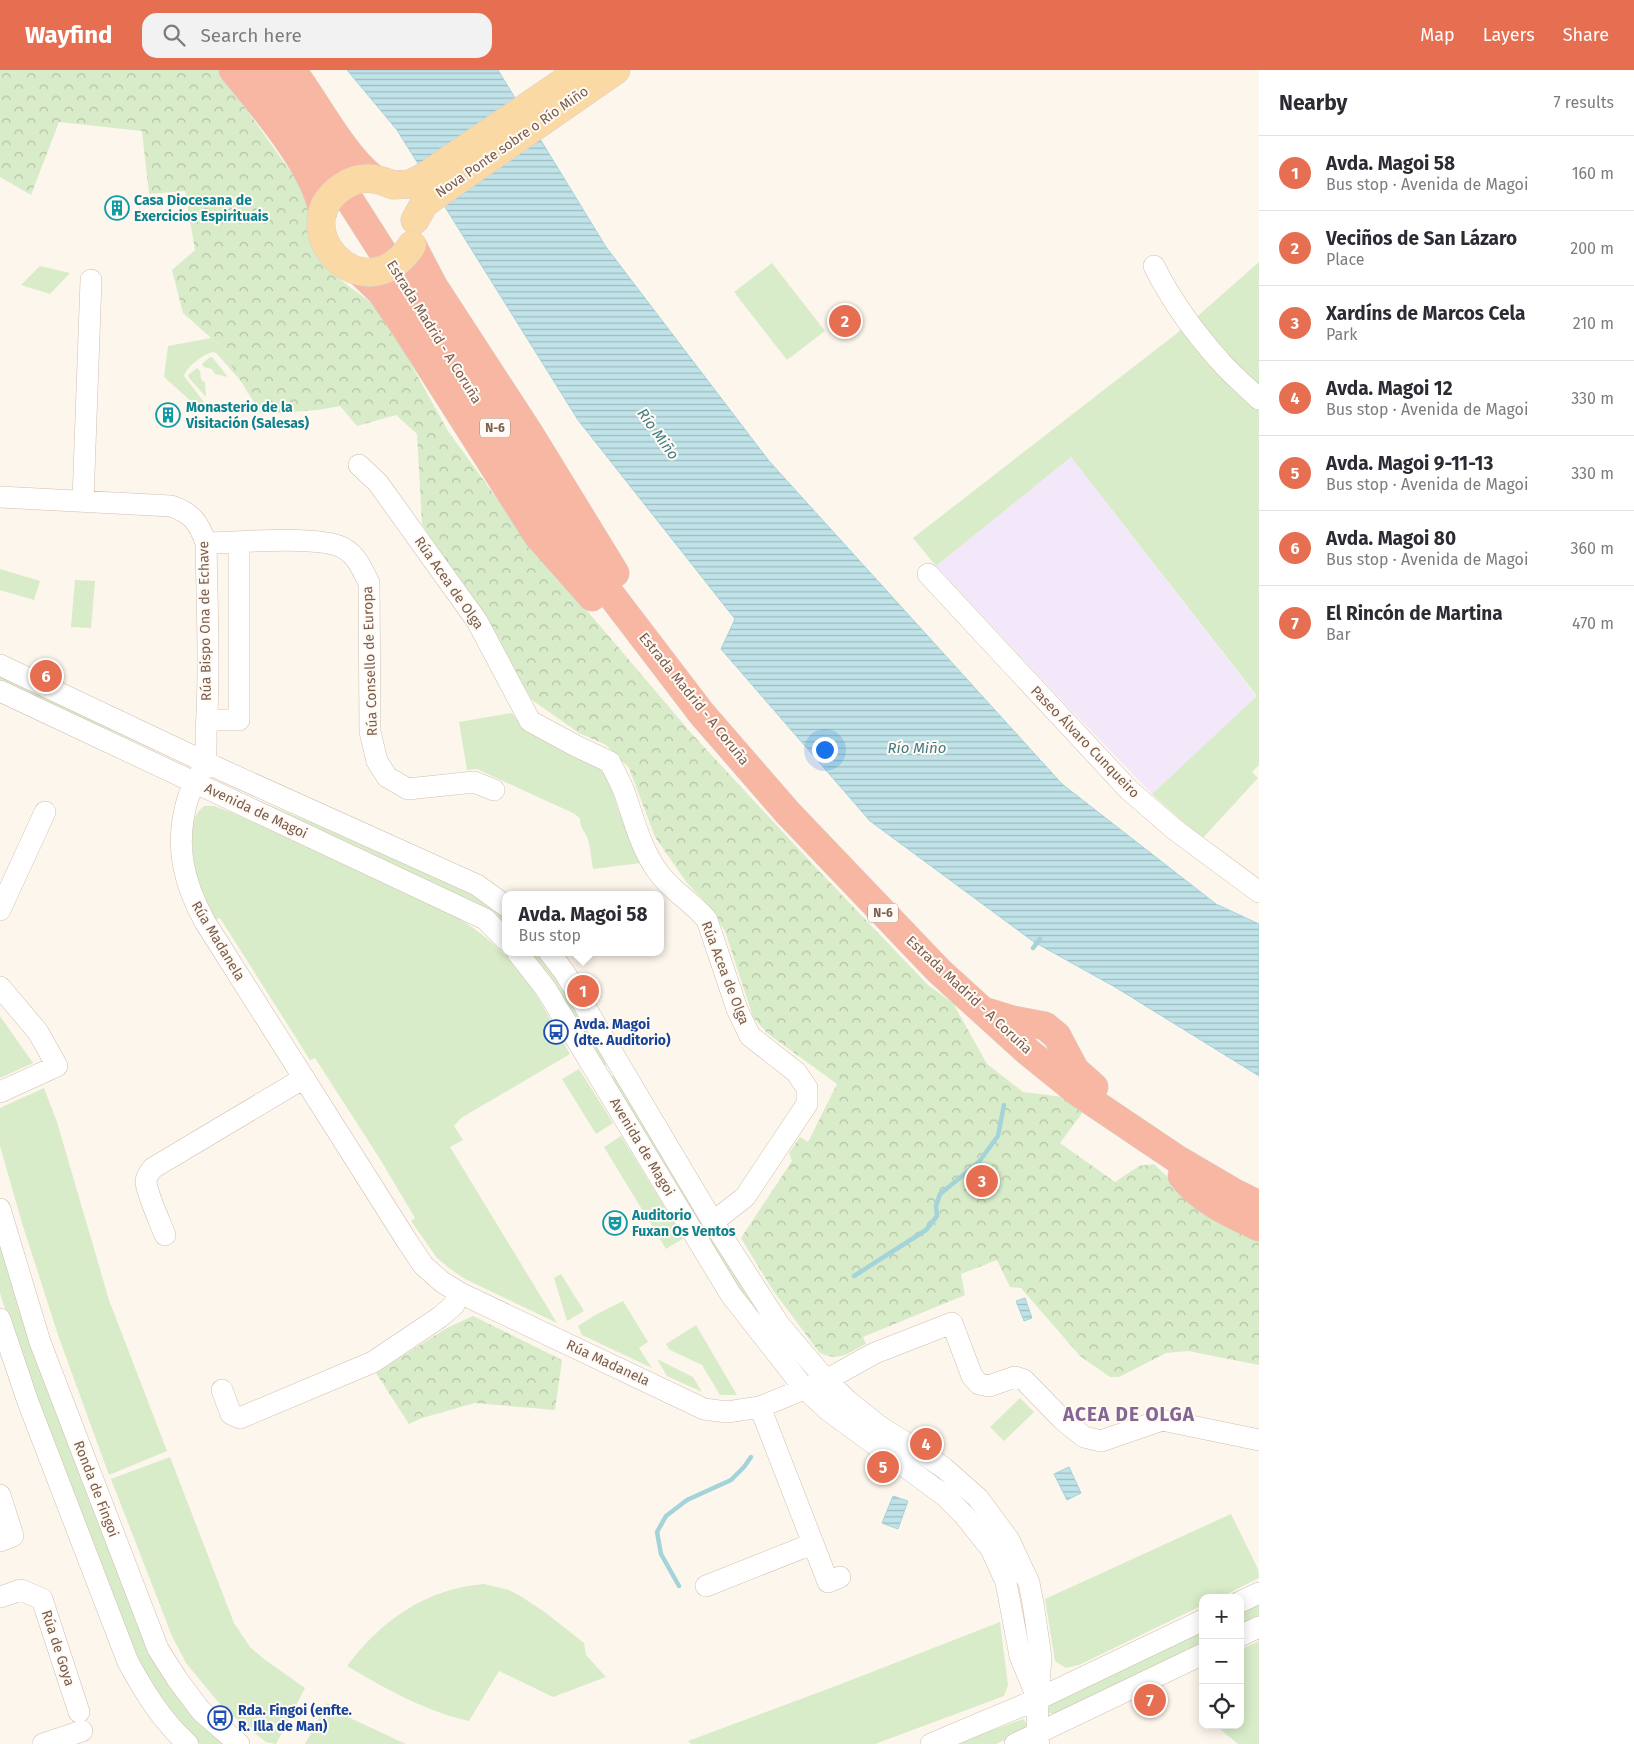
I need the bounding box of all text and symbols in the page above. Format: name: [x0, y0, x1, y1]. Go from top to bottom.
search box: [142, 13, 492, 58]
text: Wayfind: [25, 21, 112, 49]
icon: search: [160, 21, 188, 49]
text: Search here: [200, 24, 302, 47]
text: Map: [1420, 24, 1455, 46]
text: Layers: [1483, 24, 1535, 46]
text: Share: [1563, 24, 1609, 46]
street label: Nova Ponte sobre o Río Miño: [432, 83, 592, 201]
text: Nearby: [1279, 90, 1347, 116]
text: 7 results: [1554, 93, 1614, 112]
text: Avda. Magoi 58: [1326, 152, 1455, 175]
text: 1: [1291, 164, 1299, 183]
text: 160 m: [1572, 164, 1614, 183]
text: Bus stop · Avenida de Magoi: [1326, 175, 1528, 194]
place label: Casa Diocesana de Exercicios Espirituais: [134, 192, 269, 225]
building icon: Casa Diocesana de Exercicios Espirituais: [104, 195, 130, 221]
text: Veciños de San Lázaro: [1326, 227, 1517, 250]
text: 2: [1291, 239, 1299, 258]
text: 200 m: [1570, 239, 1614, 258]
text: Place: [1326, 250, 1365, 269]
street label: Estrada Madrid - A Coruña: [383, 257, 485, 407]
pin: 2: [829, 302, 861, 340]
text: Xardíns de Marcos Cela: [1326, 302, 1525, 325]
text: 3: [1291, 314, 1299, 333]
text: 210 m: [1573, 314, 1614, 333]
text: Park: [1326, 325, 1358, 344]
text: Avda. Magoi 12: [1326, 377, 1452, 400]
text: 4: [1290, 389, 1300, 408]
text: 330 m: [1571, 389, 1614, 408]
place label: Monasterio de la Visitación (Salesas): [185, 399, 310, 432]
text: Bus stop · Avenida de Magoi: [1326, 400, 1528, 419]
building icon: Monasterio de la Visitación (Salesas): [155, 402, 181, 428]
water label: Río Miño: [633, 405, 683, 463]
road number: N-6: [480, 418, 510, 438]
text: Avda. Magoi 9-11-13: [1326, 452, 1493, 475]
text: 5: [1291, 464, 1299, 483]
text: 330 m: [1571, 464, 1614, 483]
text: Bus stop · Avenida de Magoi: [1326, 475, 1528, 494]
text: Avda. Magoi 80: [1326, 527, 1456, 550]
street label: Rúa Acea de Olga: [411, 533, 487, 633]
text: 6: [1290, 539, 1300, 558]
text: 360 m: [1571, 539, 1614, 558]
street label: Rúa Bispo Ona de Echave: [195, 541, 215, 701]
text: Bus stop · Avenida de Magoi: [1326, 550, 1528, 569]
street label: Rúa Consello de Europa: [359, 586, 381, 736]
text: El Rincón de Martina: [1326, 602, 1503, 625]
text: 7: [1291, 614, 1299, 633]
text: 470 m: [1572, 614, 1614, 633]
text: Bar: [1326, 625, 1351, 644]
street label: Estrada Madrid - A Coruña: [635, 629, 753, 769]
pin: 6: [30, 657, 62, 695]
street label: Paseo Álvaro Cunqueiro: [1027, 682, 1144, 802]
your location: [812, 737, 838, 763]
water label: Río Miño: [888, 739, 946, 757]
street label: Avenida de Magoi: [202, 780, 310, 842]
popup: [502, 891, 664, 956]
street label: Rúa Madanela: [188, 898, 248, 984]
text: Avda. Magoi 58: [518, 903, 648, 926]
road number: N-6: [868, 904, 898, 922]
street label: Rúa Acea de Olga: [697, 919, 753, 1027]
text: Bus stop: [518, 926, 581, 945]
street label: Estrada Madrid - A Coruña: [903, 932, 1035, 1058]
pin: 1: [567, 972, 599, 1010]
place label: Avda. Magoi (dte. Auditorio): [573, 1016, 671, 1049]
bus stop icon: Avda. Magoi (dte. Auditorio): [543, 1019, 569, 1045]
street label: Avenida de Magoi: [606, 1095, 678, 1199]
pin: 3: [966, 1162, 998, 1200]
place label: Auditorio Fuxan Os Ventos: [631, 1207, 736, 1240]
theatre icon: Auditorio Fuxan Os Ventos: [602, 1210, 628, 1236]
street label: Rúa Madanela: [564, 1336, 652, 1390]
district label: ACEA DE OLGA: [1062, 1403, 1195, 1426]
pin: 4: [910, 1425, 942, 1463]
street label: Ronda de Fingoi: [70, 1438, 122, 1540]
pin: 5: [867, 1448, 899, 1486]
map controls: [1199, 1594, 1244, 1729]
button: +: [1199, 1594, 1244, 1639]
street label: Rúa de Goya: [38, 1608, 78, 1688]
button: −: [1199, 1639, 1244, 1684]
pin: 7: [1134, 1681, 1166, 1719]
button: locate: [1199, 1684, 1244, 1729]
place label: Rda. Fingoi (enfte. R. Illa de Man): [238, 1702, 352, 1735]
bus stop icon: Rda. Fingoi (enfte. R. Illa de Man): [207, 1705, 233, 1731]

